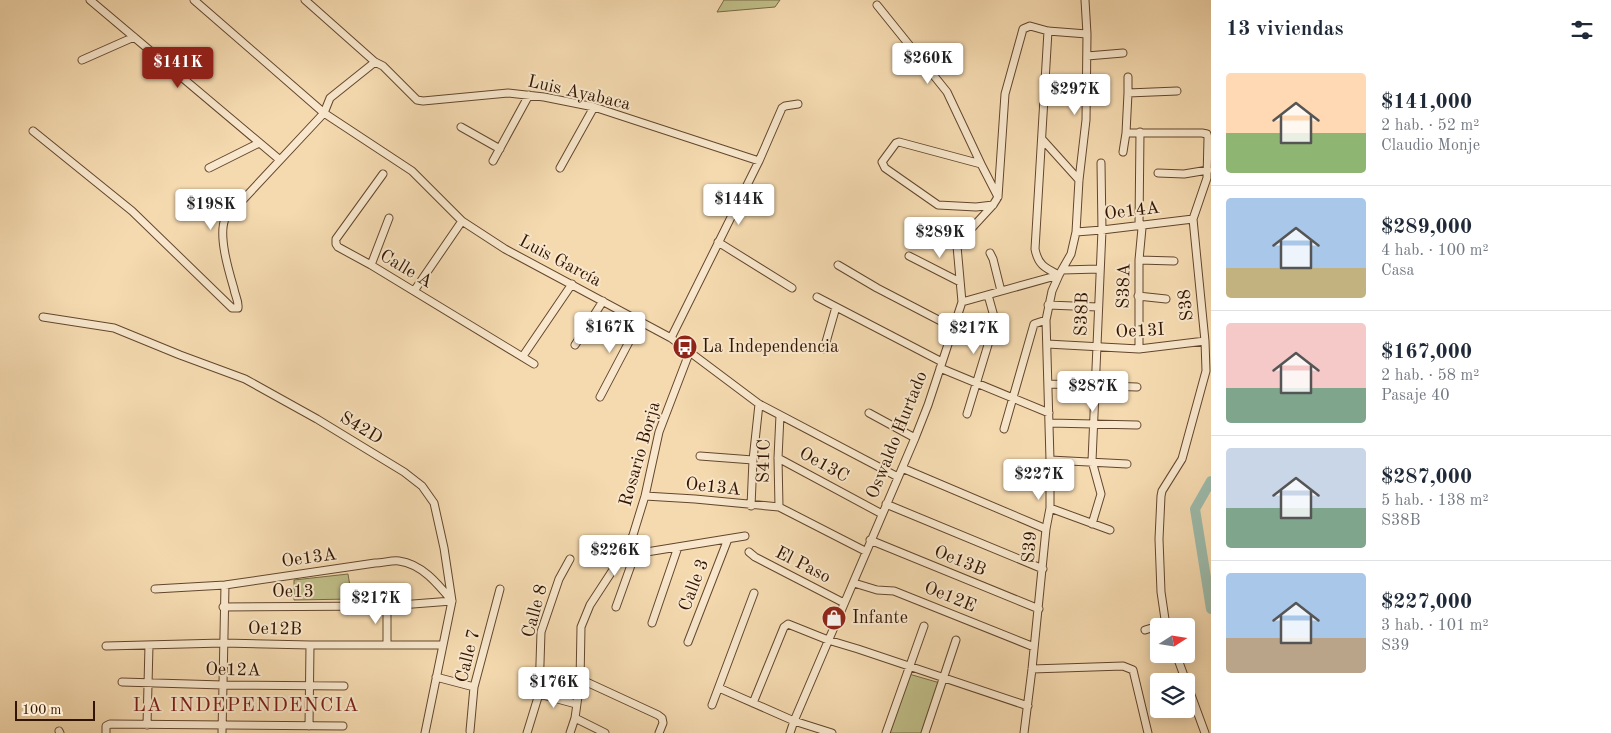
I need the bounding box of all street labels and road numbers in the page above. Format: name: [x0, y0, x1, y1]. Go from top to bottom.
street label: Luis Ayabaca: [526, 72, 632, 114]
street label: Oe14A: [1103, 199, 1161, 223]
street label: Luis García: [516, 232, 604, 290]
street label: Calle A: [377, 246, 436, 292]
street label: S38A: [1115, 263, 1133, 309]
street label: S38: [1175, 288, 1197, 322]
street label: S38B: [1072, 291, 1092, 337]
street label: Oe13I: [1115, 321, 1165, 341]
street label: Oswaldo Hurtado: [863, 369, 931, 501]
street label: Rosario Borja: [616, 399, 664, 508]
street label: S42D: [337, 408, 385, 448]
street label: S41C: [755, 439, 773, 483]
street label: Oe13C: [796, 444, 852, 486]
street label: Oe13A: [684, 475, 742, 499]
street label: S39: [1020, 530, 1040, 564]
street label: El Paso: [772, 543, 834, 587]
street label: Oe13B: [932, 543, 988, 579]
street label: Oe13A: [280, 545, 338, 571]
street label: Calle 3: [676, 556, 712, 614]
street label: Oe12E: [922, 579, 978, 615]
street label: Calle 8: [519, 582, 551, 640]
street label: Oe13: [272, 583, 314, 601]
street label: Oe12B: [248, 620, 302, 638]
street label: Calle 7: [453, 627, 483, 685]
street label: Oe12A: [205, 661, 261, 679]

